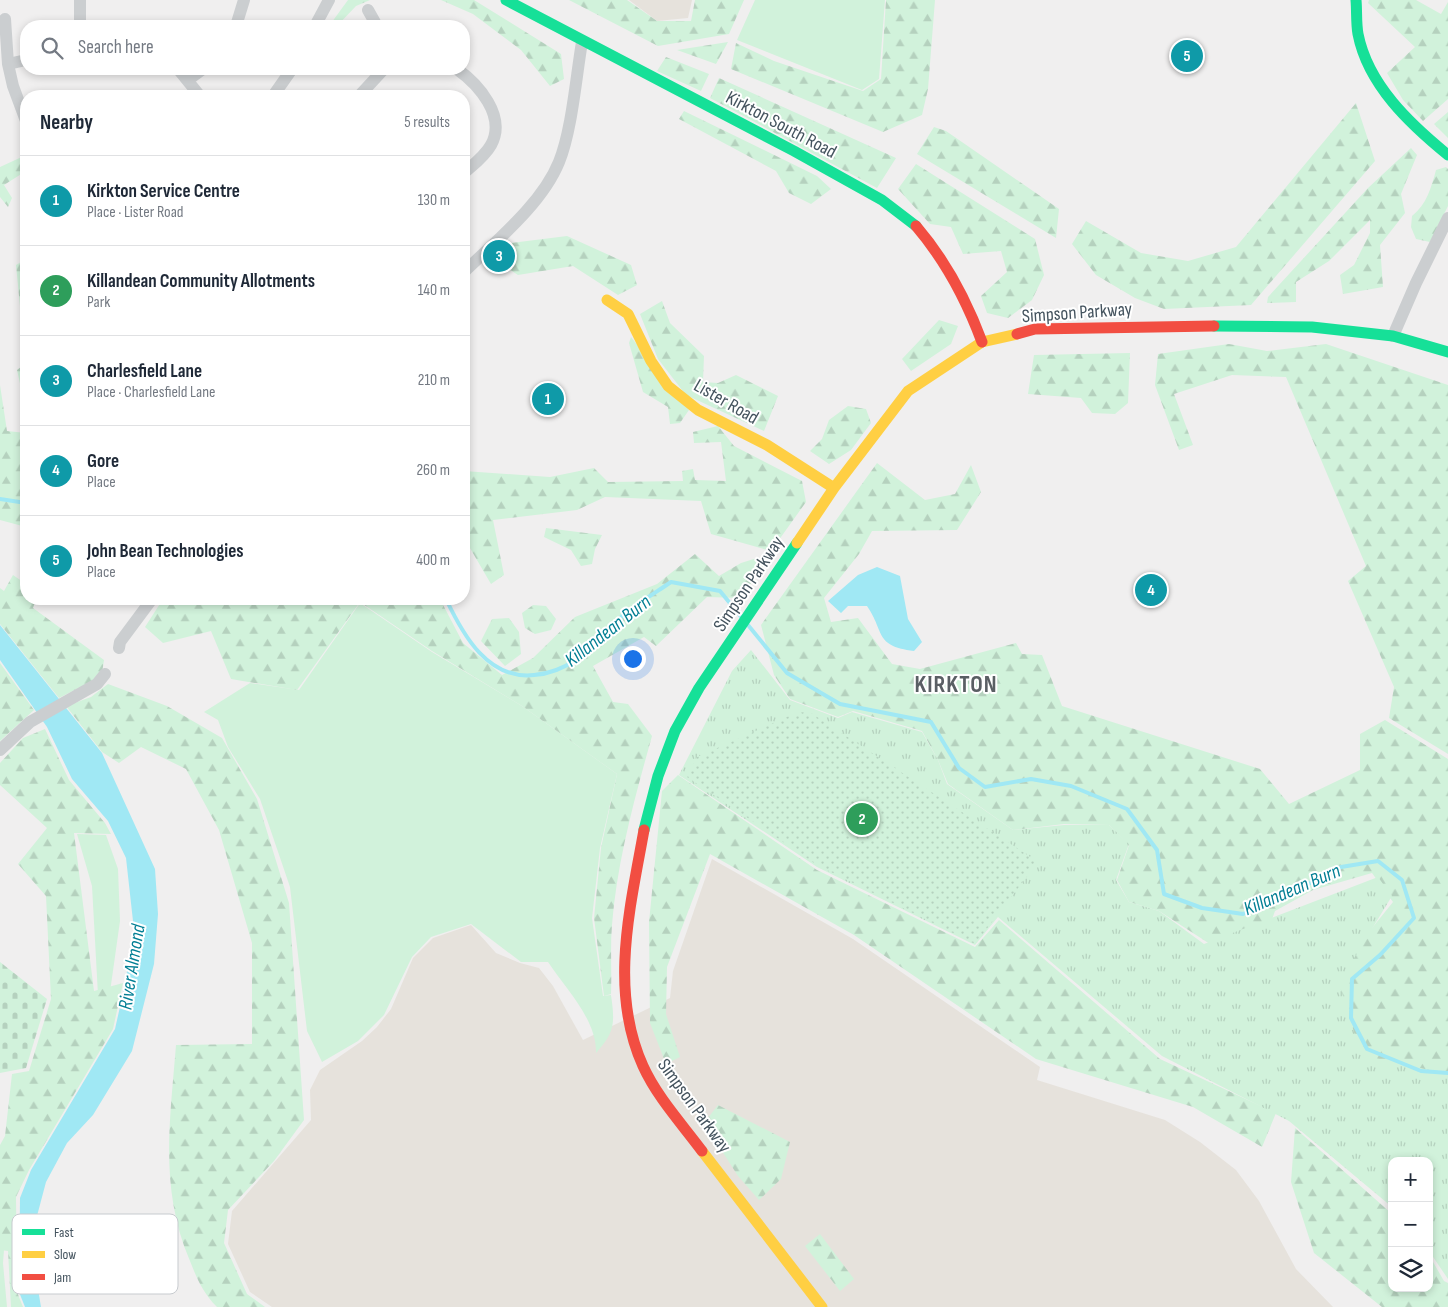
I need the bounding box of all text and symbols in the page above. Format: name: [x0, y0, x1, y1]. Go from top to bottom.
search box: [20, 20, 470, 75]
icon: search: [38, 34, 66, 62]
text: Search here: [78, 36, 154, 59]
pin: 5: [1171, 37, 1203, 75]
street label: Kirkton South Road: [722, 86, 840, 164]
text: Nearby: [40, 110, 93, 135]
text: 5 results: [404, 113, 450, 132]
text: Kirkton Service Centre: [87, 180, 240, 203]
text: 1: [53, 191, 59, 210]
text: 130 m: [418, 191, 450, 210]
text: Place · Lister Road: [87, 203, 184, 222]
pin: 3: [483, 237, 515, 275]
text: Killandean Community Allotments: [87, 270, 315, 293]
text: 2: [52, 281, 60, 300]
text: 140 m: [418, 281, 450, 300]
text: Park: [87, 293, 110, 312]
street label: Simpson Parkway: [1021, 298, 1134, 328]
text: Charlesfield Lane: [87, 360, 202, 383]
text: 3: [52, 371, 60, 390]
text: 210 m: [418, 371, 450, 390]
street label: Lister Road: [690, 374, 762, 430]
pin: 1: [532, 380, 564, 418]
text: Place · Charlesfield Lane: [87, 383, 215, 402]
text: Gore: [87, 450, 119, 473]
text: 4: [52, 461, 60, 480]
text: 260 m: [416, 461, 450, 480]
text: Place: [87, 473, 116, 492]
street label: Simpson Parkway: [709, 531, 790, 636]
text: John Bean Technologies: [87, 540, 244, 563]
text: 5: [52, 551, 60, 570]
text: 400 m: [416, 551, 450, 570]
text: Place: [87, 563, 116, 582]
pin: 4: [1135, 571, 1167, 609]
water label: Killandean Burn: [560, 590, 656, 672]
your location: [620, 646, 646, 672]
district label: KIRKTON: [914, 670, 998, 699]
pin: 2: [846, 800, 878, 838]
water label: Killandean Burn: [1240, 859, 1344, 921]
water label: River Almond: [113, 922, 151, 1011]
street label: Simpson Parkway: [652, 1055, 736, 1158]
map controls: [1388, 1157, 1433, 1292]
button: +: [1388, 1157, 1433, 1202]
button: −: [1388, 1202, 1433, 1247]
legend: [12, 1214, 178, 1294]
text: Fast: [54, 1224, 74, 1241]
text: Slow: [54, 1246, 76, 1263]
button: layers: [1388, 1247, 1433, 1292]
text: Jam: [53, 1269, 71, 1286]

